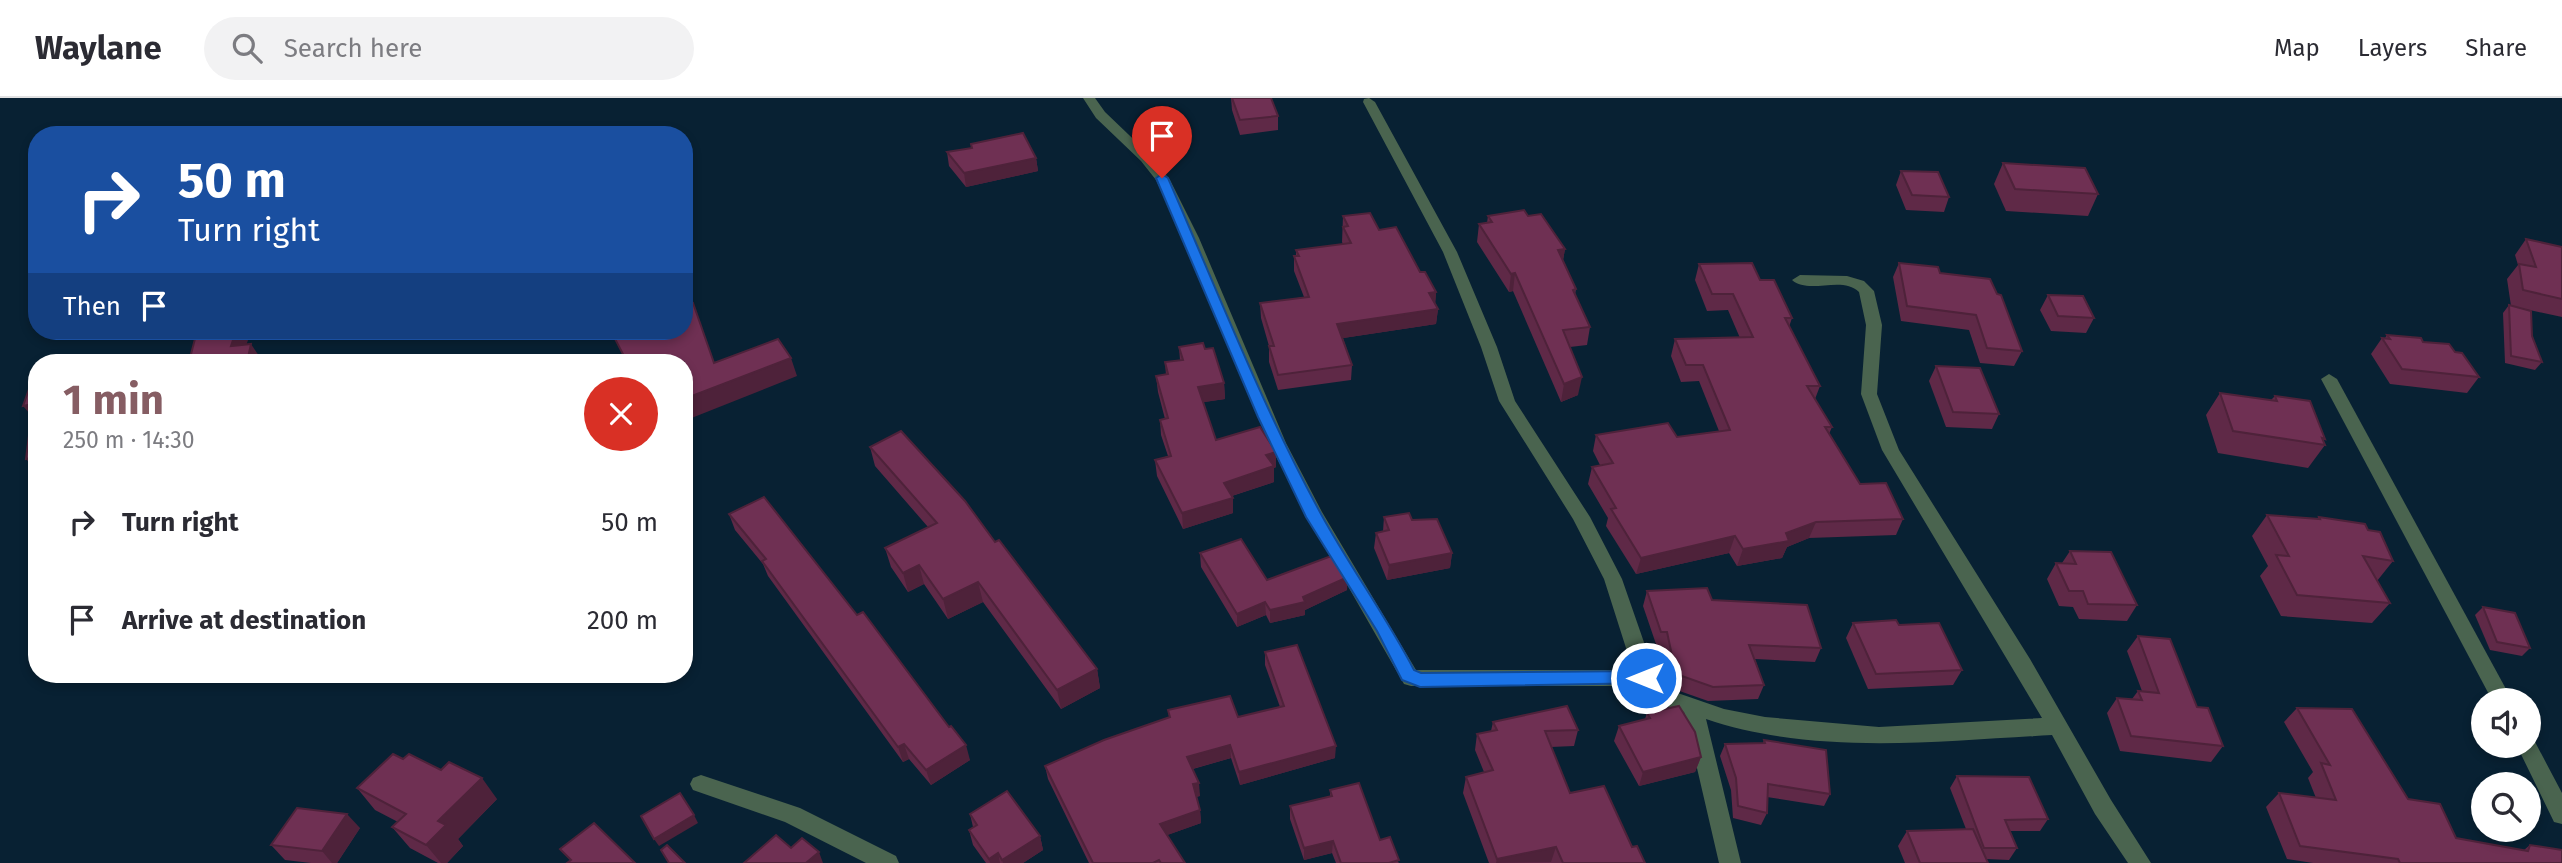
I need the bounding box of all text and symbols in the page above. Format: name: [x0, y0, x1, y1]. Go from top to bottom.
search box: [204, 17, 694, 80]
text: Waylane: [35, 28, 162, 68]
icon: search: [228, 29, 266, 67]
text: Search here: [284, 33, 423, 64]
text: Map: [2274, 34, 2320, 62]
text: Layers: [2358, 34, 2427, 62]
text: Share: [2465, 34, 2527, 62]
pin: [1132, 106, 1192, 178]
icon: arrive: [1143, 117, 1181, 155]
text: 50 m: [178, 151, 286, 210]
icon: right: [63, 154, 154, 245]
text: Turn right: [178, 211, 320, 249]
icon: arrive: [135, 287, 173, 325]
text: Then: [63, 291, 121, 322]
text: 1 min: [63, 375, 164, 425]
button: close: [584, 377, 658, 451]
text: 250 m · 14:30: [63, 426, 195, 454]
icon: right: [63, 503, 101, 541]
text: Turn right: [122, 507, 239, 538]
text: 50 m: [601, 507, 658, 538]
icon: arrive: [63, 601, 101, 639]
text: Arrive at destination: [122, 605, 366, 636]
text: 200 m: [587, 605, 658, 636]
position arrow: [1609, 641, 1683, 715]
map controls: [2471, 688, 2541, 842]
button: sound: [2471, 688, 2541, 758]
button: search: [2471, 772, 2541, 842]

